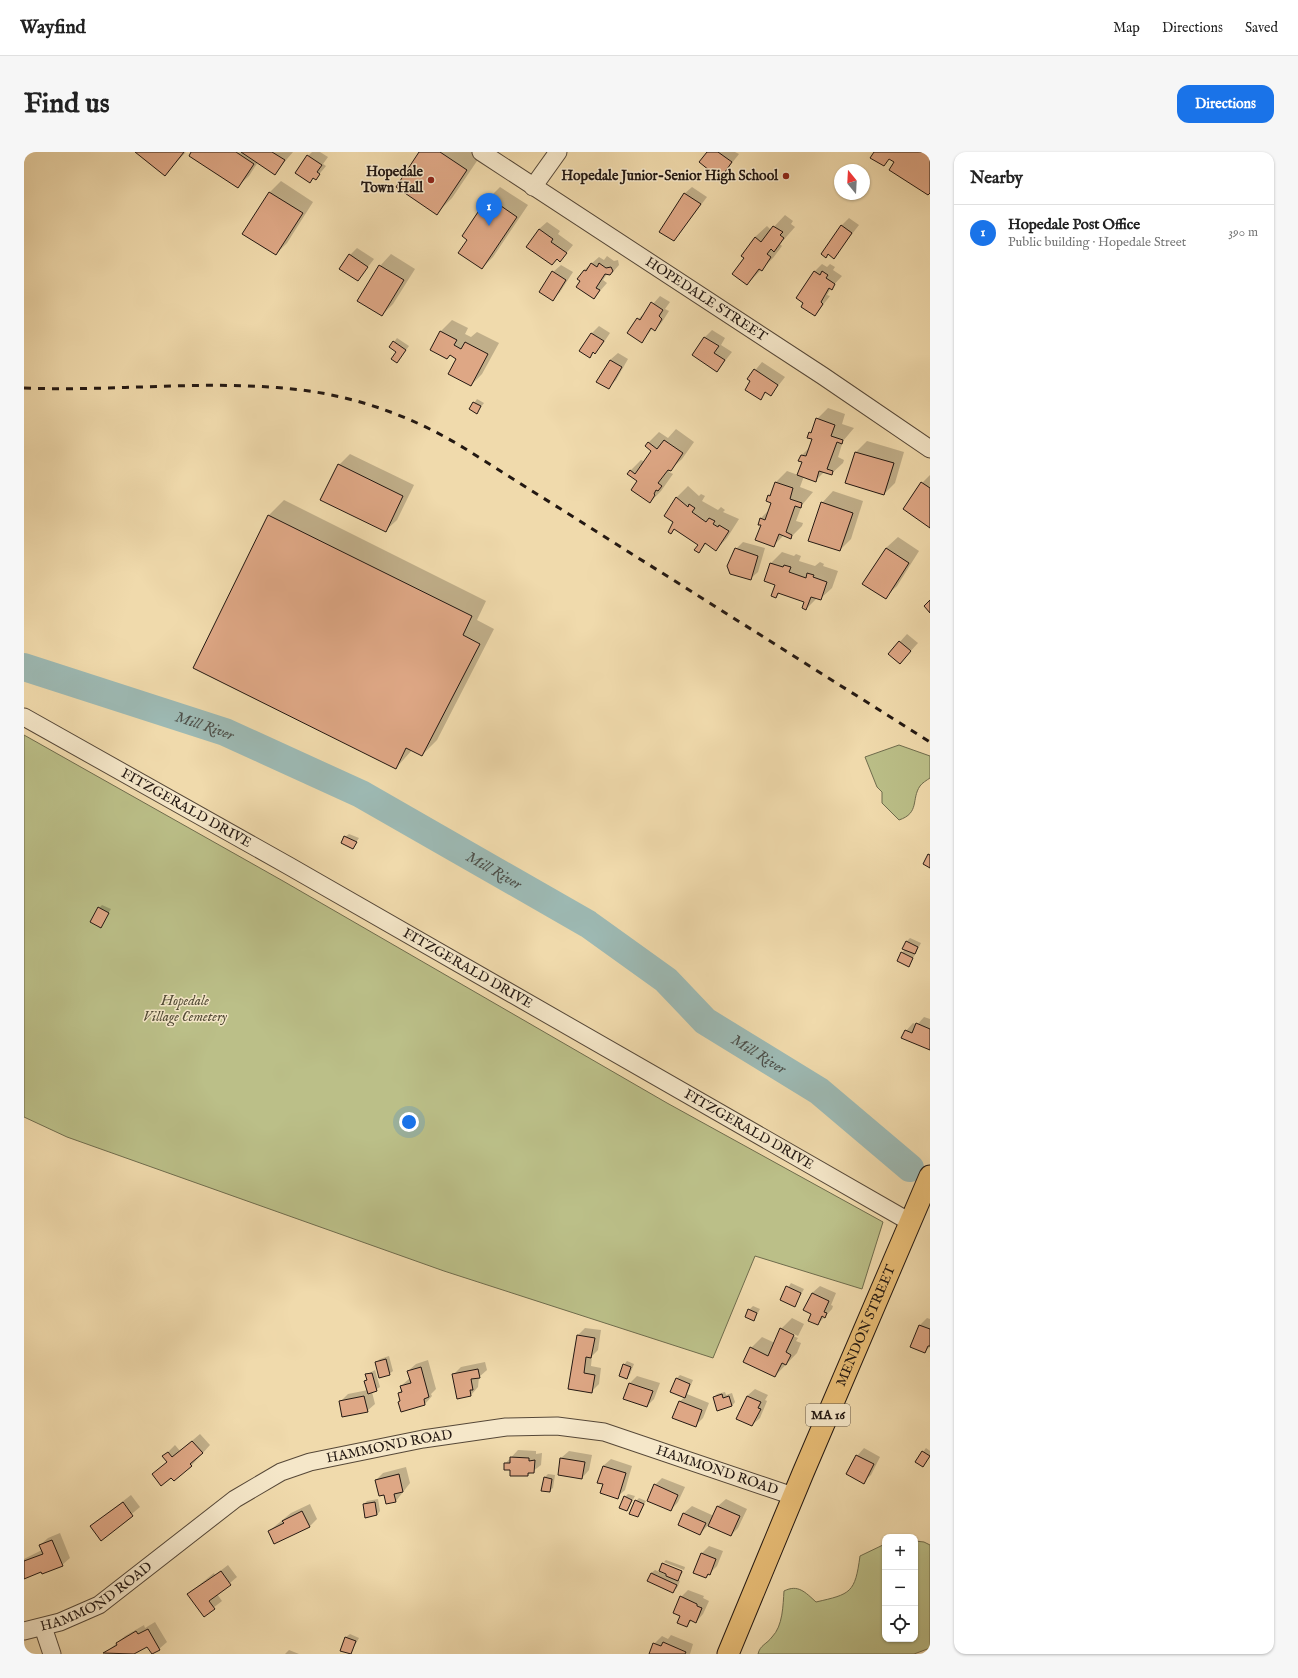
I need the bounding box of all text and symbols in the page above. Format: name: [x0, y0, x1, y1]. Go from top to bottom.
text: Wayfind: [20, 16, 86, 40]
text: Map: [1113, 19, 1140, 37]
text: Directions: [1162, 19, 1223, 37]
text: Saved: [1245, 19, 1278, 37]
button: Directions: [1177, 85, 1274, 123]
text: Find us: [24, 87, 110, 122]
place label: Hopedale Town Hall: [360, 163, 424, 197]
north arrow: [834, 164, 870, 200]
place label: Hopedale Junior-Senior High School: [561, 167, 779, 185]
text: Nearby: [970, 168, 1023, 189]
marker: Hopedale Junior-Senior High School: [781, 171, 791, 181]
marker: Hopedale Town Hall: [426, 175, 436, 185]
pin: 1: [476, 193, 502, 226]
text: Hopedale Post Office: [1008, 215, 1140, 234]
text: 1: [981, 224, 985, 241]
text: 390 m: [1228, 224, 1258, 241]
text: Public building · Hopedale Street: [1008, 234, 1186, 251]
street label: HOPEDALE STREET: [642, 253, 771, 346]
water label: Mill River: [173, 707, 238, 745]
street label: FITZGERALD DRIVE: [118, 764, 255, 852]
water label: Mill River: [463, 847, 526, 894]
street label: FITZGERALD DRIVE: [400, 924, 536, 1013]
park label: Hopedale Village Cemetery: [143, 992, 228, 1027]
water label: Mill River: [728, 1030, 790, 1078]
street label: FITZGERALD DRIVE: [681, 1085, 817, 1174]
your location: [399, 1112, 419, 1132]
street label: MENDON STREET: [832, 1262, 900, 1389]
road number: MA 16: [806, 1404, 850, 1426]
street label: HAMMOND ROAD: [325, 1426, 454, 1467]
street label: HAMMOND ROAD: [654, 1441, 781, 1499]
map controls: [882, 1534, 918, 1642]
button: +: [882, 1534, 918, 1570]
street label: HAMMOND ROAD: [38, 1558, 156, 1636]
button: −: [882, 1570, 918, 1606]
button: locate: [882, 1606, 918, 1642]

